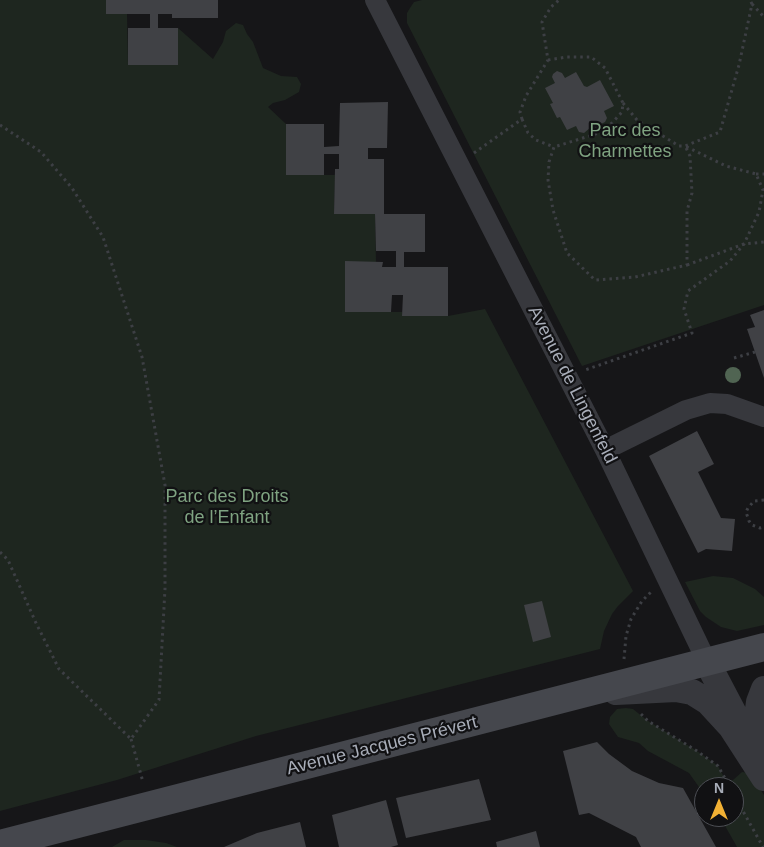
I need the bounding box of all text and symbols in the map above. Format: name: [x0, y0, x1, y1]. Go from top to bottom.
park label: Parc des Charmettes: [578, 120, 672, 162]
street label: Avenue de Lingenfeld: [523, 303, 621, 467]
park label: Parc des Droits de l’Enfant: [165, 486, 289, 528]
street label: Avenue Jacques Prévert: [284, 712, 480, 780]
north arrow: [694, 777, 744, 827]
text: N: [714, 780, 724, 796]

